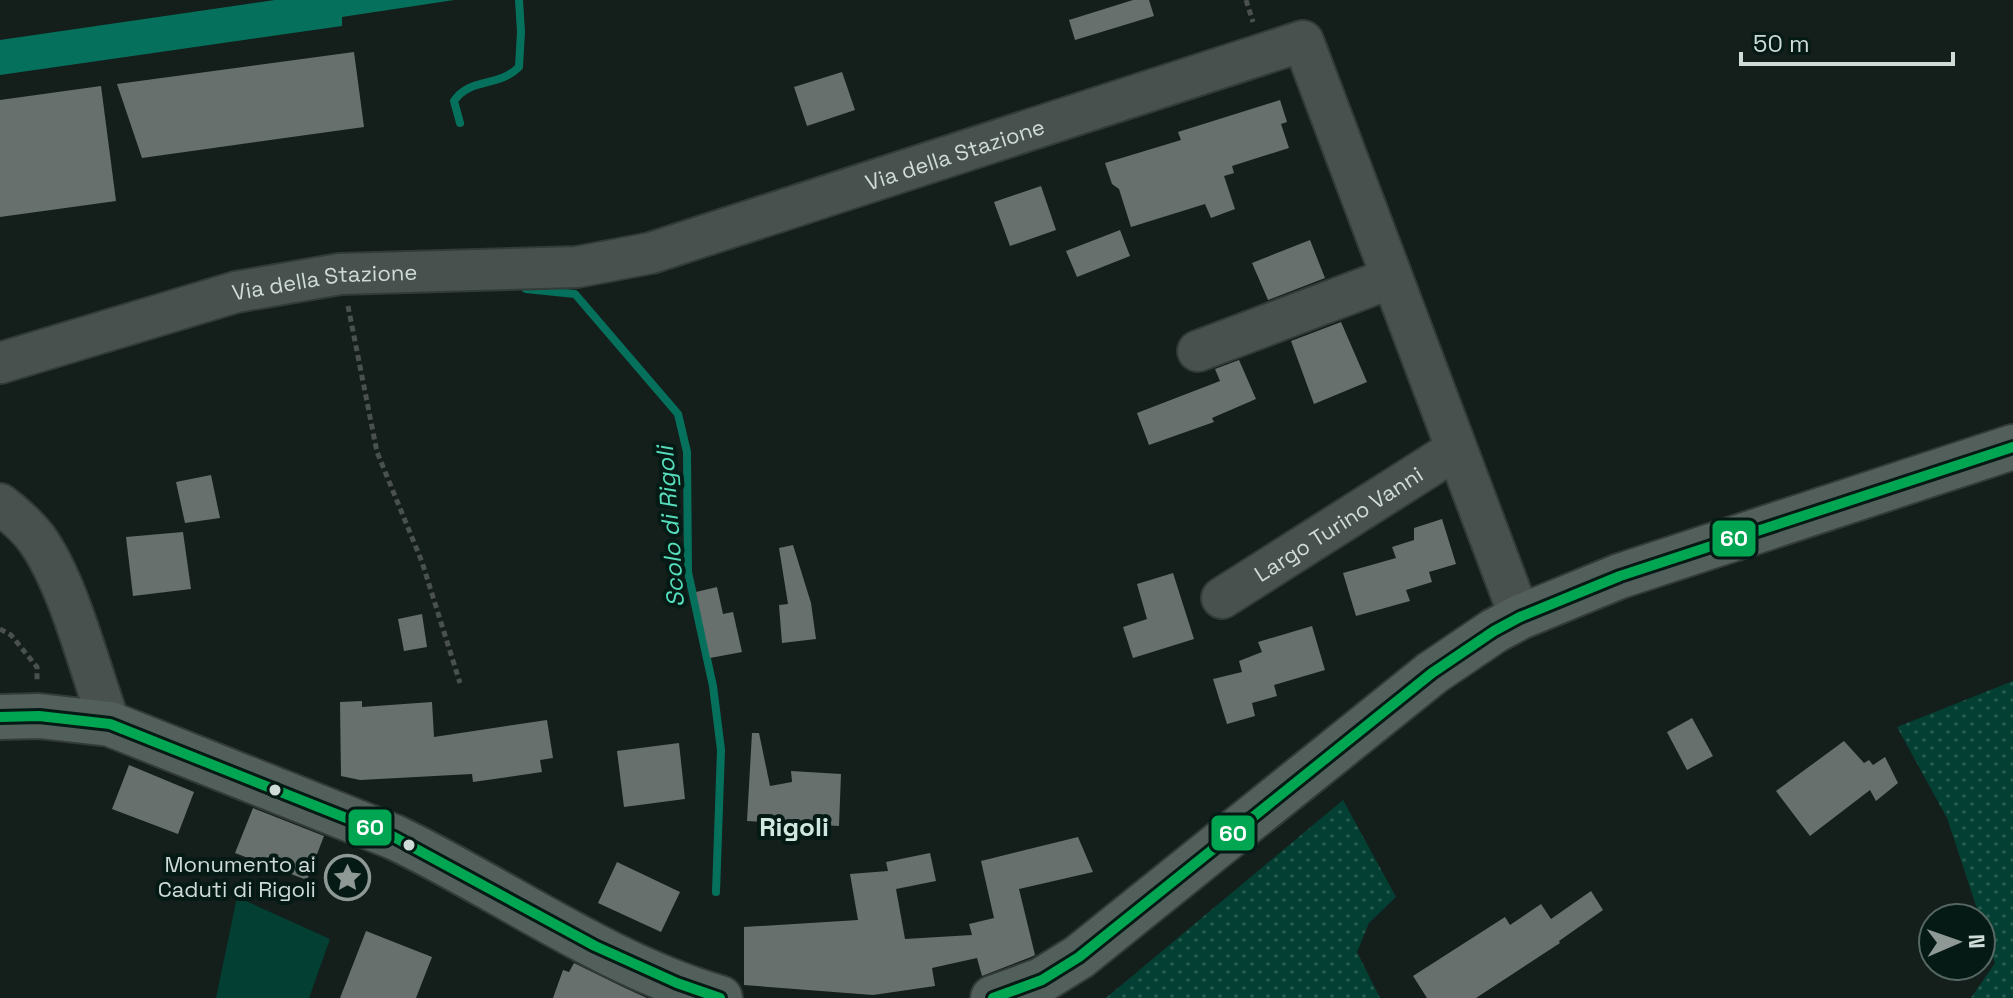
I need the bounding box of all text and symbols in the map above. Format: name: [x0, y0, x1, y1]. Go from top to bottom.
scale bar: [1741, 16, 1953, 66]
text: 50 m: [1753, 28, 1810, 59]
street label: Via della Stazione: [862, 112, 1048, 196]
street label: Via della Stazione: [230, 258, 418, 306]
water label: Scolo di Rigoli: [649, 442, 691, 609]
street label: Largo Turino Vanni: [1249, 460, 1428, 588]
line badge: 60: [1711, 519, 1757, 558]
text: 60: [1720, 524, 1748, 552]
unlabelled marker: [267, 782, 283, 798]
line badge: 60: [347, 808, 393, 847]
district label: Rigoli: [759, 810, 829, 844]
text: 60: [356, 813, 384, 841]
line badge: 60: [1210, 814, 1256, 852]
text: 60: [1219, 819, 1247, 847]
unlabelled marker: [401, 837, 417, 853]
place label: Monumento ai Caduti di Rigoli: [158, 850, 316, 903]
place icon: Monumento ai Caduti di Rigoli: [323, 853, 371, 901]
north arrow: [1917, 902, 1997, 982]
text: N: [1963, 933, 1991, 949]

